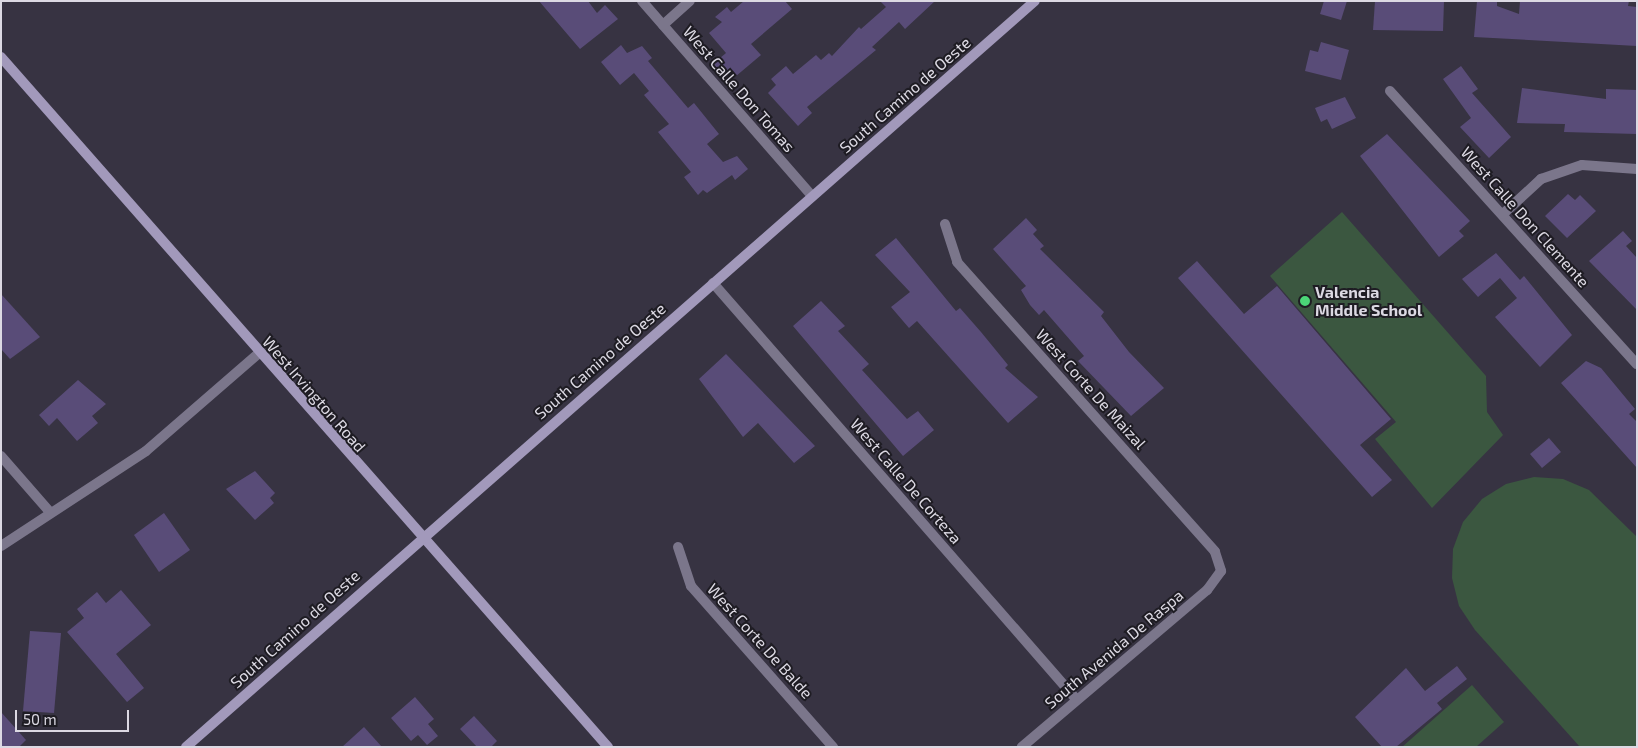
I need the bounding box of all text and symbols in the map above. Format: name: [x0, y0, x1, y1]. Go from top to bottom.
street label: West Calle Don Tomas: [679, 22, 799, 156]
street label: South Camino de Oeste: [836, 33, 974, 157]
street label: West Calle Don Clemente: [1457, 143, 1593, 291]
place label: Valencia Middle School: [1315, 282, 1422, 320]
marker: Valencia Middle School: [1299, 295, 1311, 307]
street label: South Camino de Oeste: [531, 299, 669, 423]
street label: West Corte De Maizal: [1032, 325, 1150, 453]
street label: West Irvington Road: [258, 332, 370, 456]
street label: West Calle De Corteza: [846, 414, 966, 548]
street label: South Camino de Oeste: [226, 566, 364, 692]
street label: West Corte De Balde: [703, 580, 817, 702]
street label: South Avenida De Raspa: [1041, 585, 1187, 713]
scale bar: [18, 700, 131, 732]
text: 50 m: [23, 710, 57, 728]

